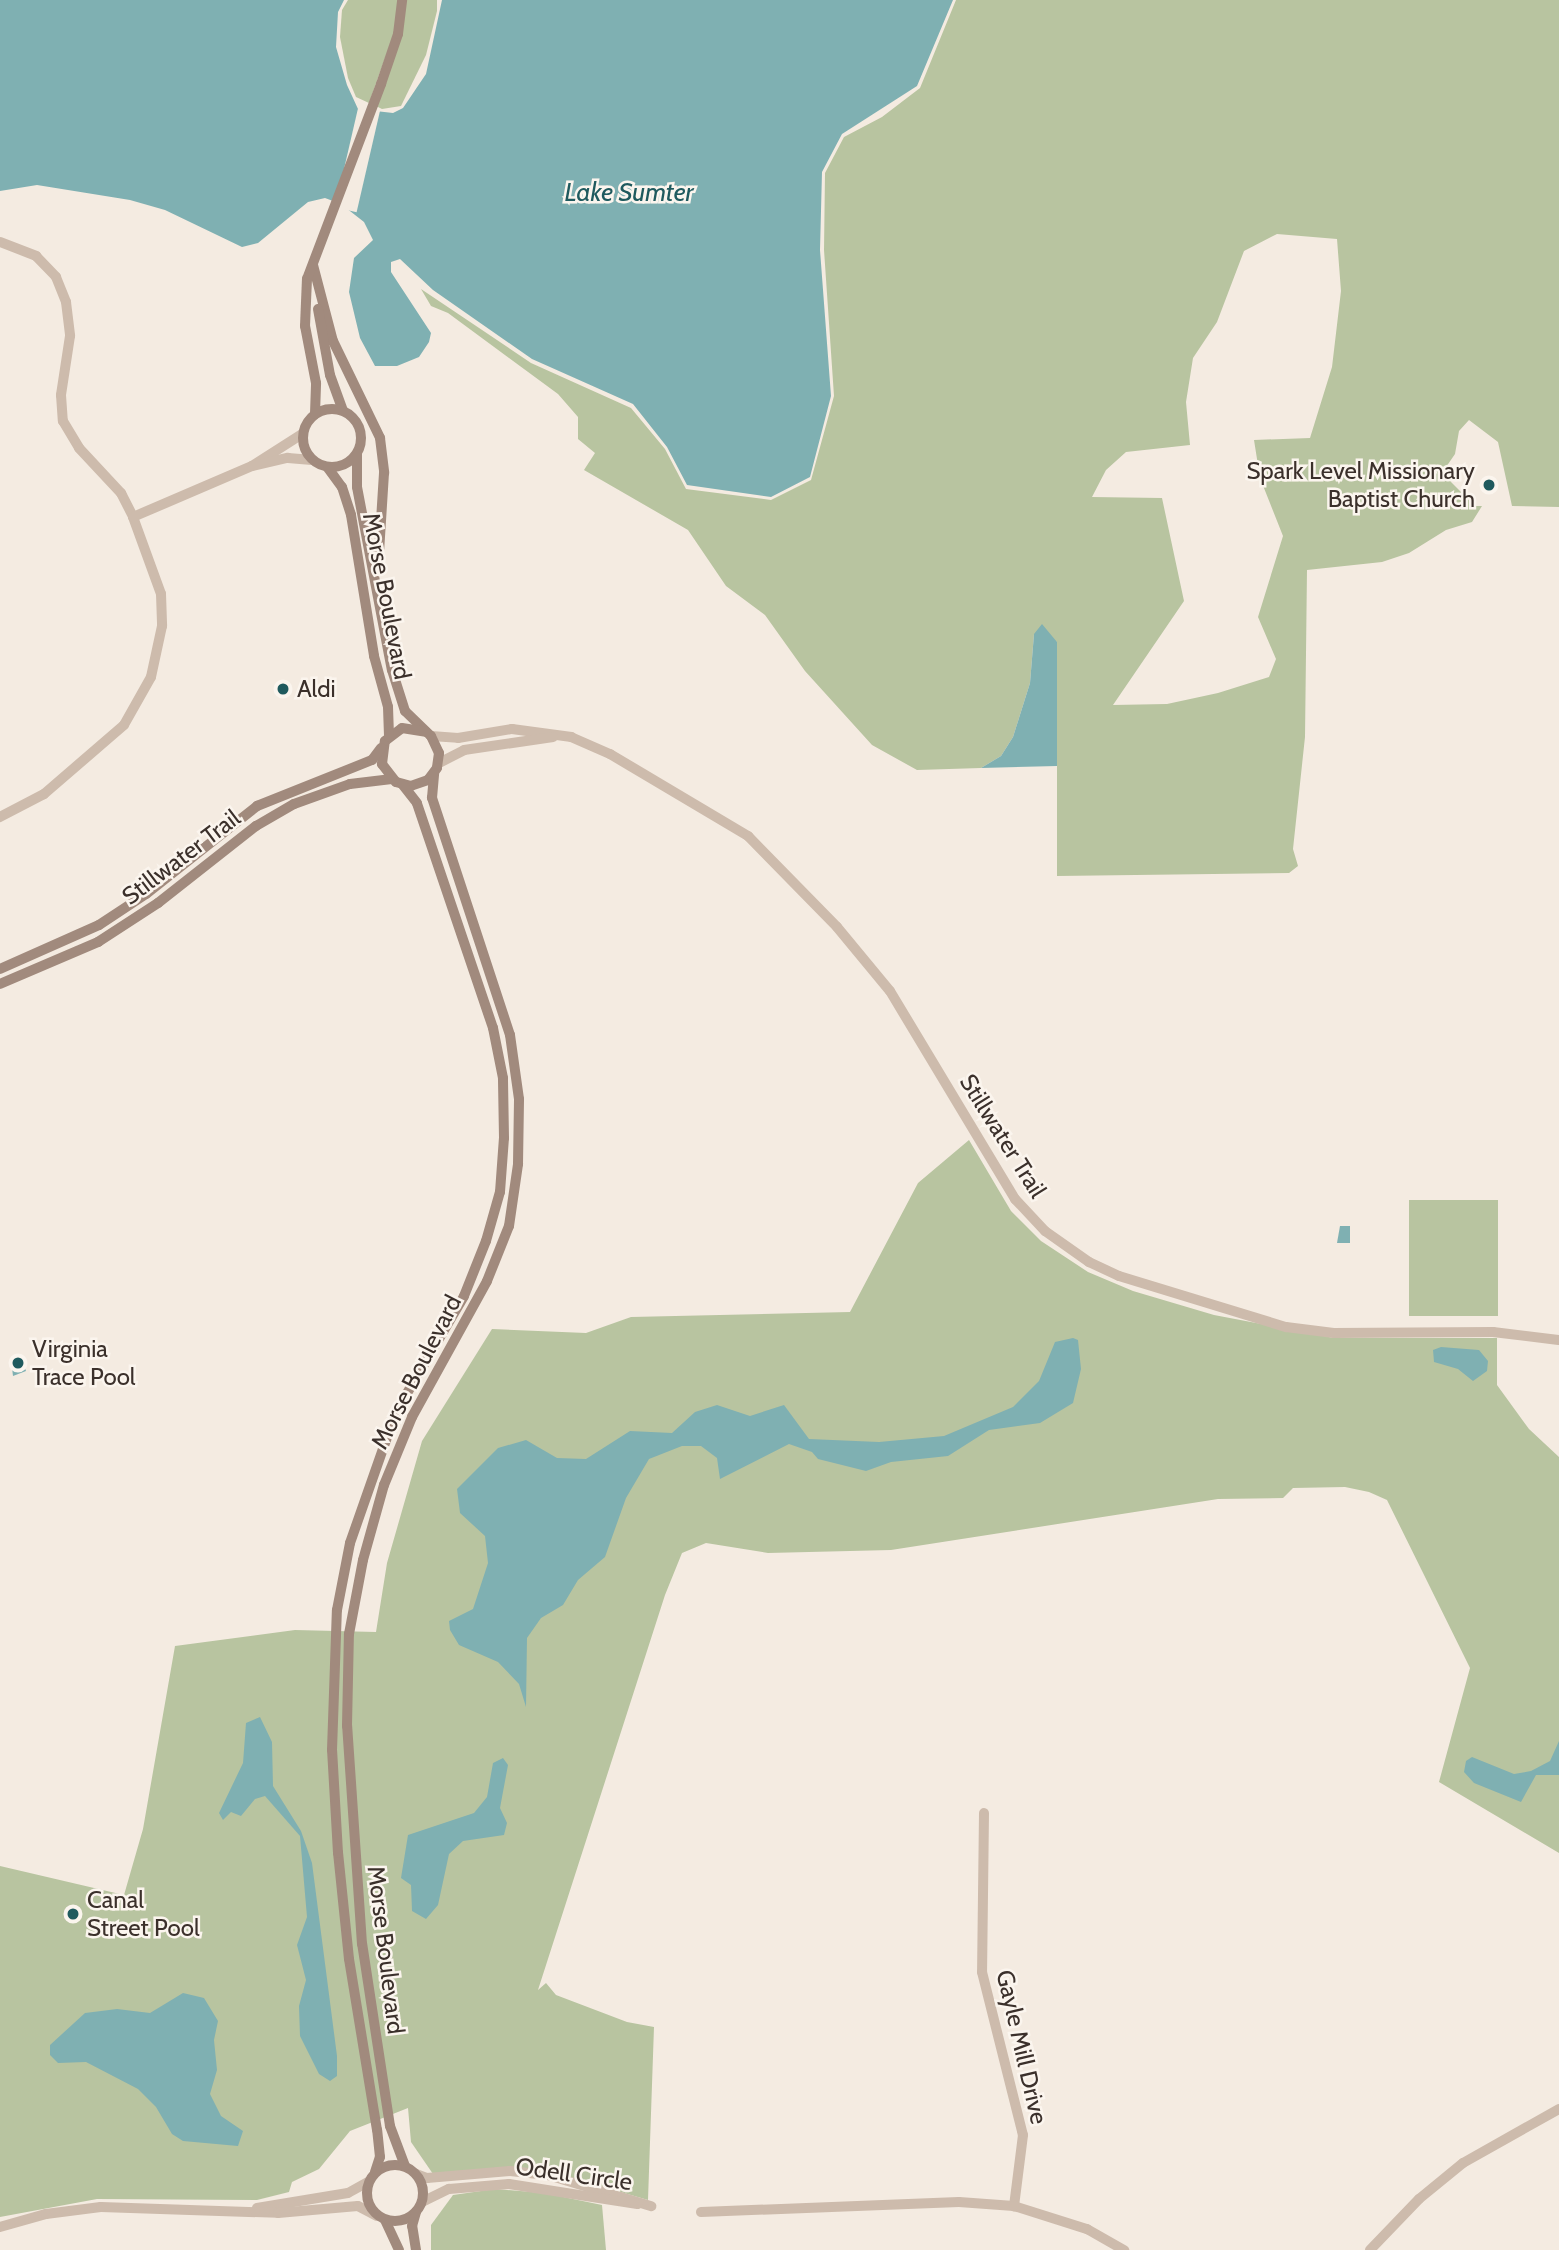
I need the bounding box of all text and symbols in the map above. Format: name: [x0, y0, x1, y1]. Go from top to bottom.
water label: Lake Sumter: [564, 177, 694, 209]
place label: Spark Level Missionary Baptist Church: [1246, 457, 1475, 513]
marker: Spark Level Missionary Baptist Church: [1481, 477, 1497, 493]
street label: Morse Boulevard: [357, 510, 417, 682]
place label: Aldi: [297, 675, 336, 703]
marker: Aldi: [275, 681, 291, 697]
street label: Stillwater Trail: [116, 803, 246, 911]
street label: Stillwater Trail: [954, 1069, 1052, 1203]
street label: Morse Boulevard: [365, 1290, 467, 1454]
place label: Virginia Trace Pool: [32, 1335, 136, 1391]
marker: Virginia Trace Pool: [10, 1355, 26, 1371]
street label: Morse Boulevard: [361, 1864, 411, 2036]
place label: Canal Street Pool: [87, 1886, 200, 1942]
marker: Canal Street Pool: [65, 1906, 81, 1922]
street label: Gayle Mill Drive: [990, 1967, 1054, 2127]
street label: Odell Circle: [514, 2152, 634, 2196]

